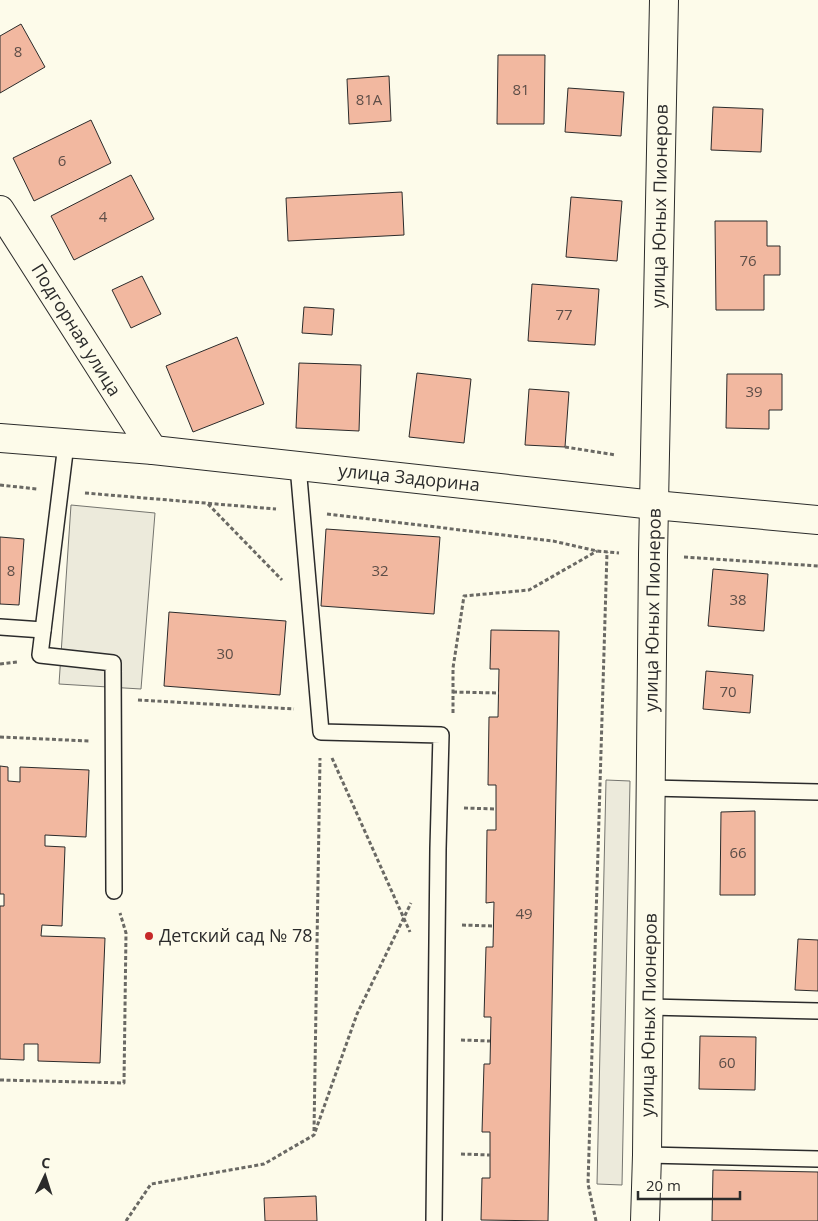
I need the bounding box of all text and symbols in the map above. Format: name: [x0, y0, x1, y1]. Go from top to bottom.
house number: 8: [14, 41, 22, 61]
house number: 81: [512, 79, 530, 99]
house number: 81А: [356, 89, 383, 109]
street label: улица Юных Пионеров: [645, 104, 673, 308]
house number: 6: [58, 150, 66, 170]
house number: 4: [99, 206, 108, 226]
house number: 76: [739, 250, 757, 270]
street label: Подгорная улица: [26, 259, 127, 400]
house number: 77: [555, 304, 573, 324]
house number: 39: [745, 381, 763, 401]
street label: улица Задорина: [337, 458, 481, 496]
street label: улица Юных Пионеров: [638, 508, 666, 712]
house number: 8: [7, 560, 15, 580]
house number: 32: [371, 560, 389, 580]
house number: 38: [729, 589, 747, 609]
house number: 30: [216, 643, 234, 663]
house number: 70: [719, 681, 737, 701]
house number: 66: [729, 842, 747, 862]
house number: 49: [515, 903, 533, 923]
street label: улица Юных Пионеров: [634, 913, 662, 1117]
place label: Детский сад № 78: [159, 923, 313, 947]
marker: Детский сад № 78: [143, 930, 155, 942]
house number: 60: [718, 1052, 736, 1072]
north arrow: [20, 1151, 70, 1201]
text: С: [41, 1153, 51, 1172]
scale bar: [638, 1168, 740, 1200]
text: 20 m: [646, 1175, 681, 1195]

